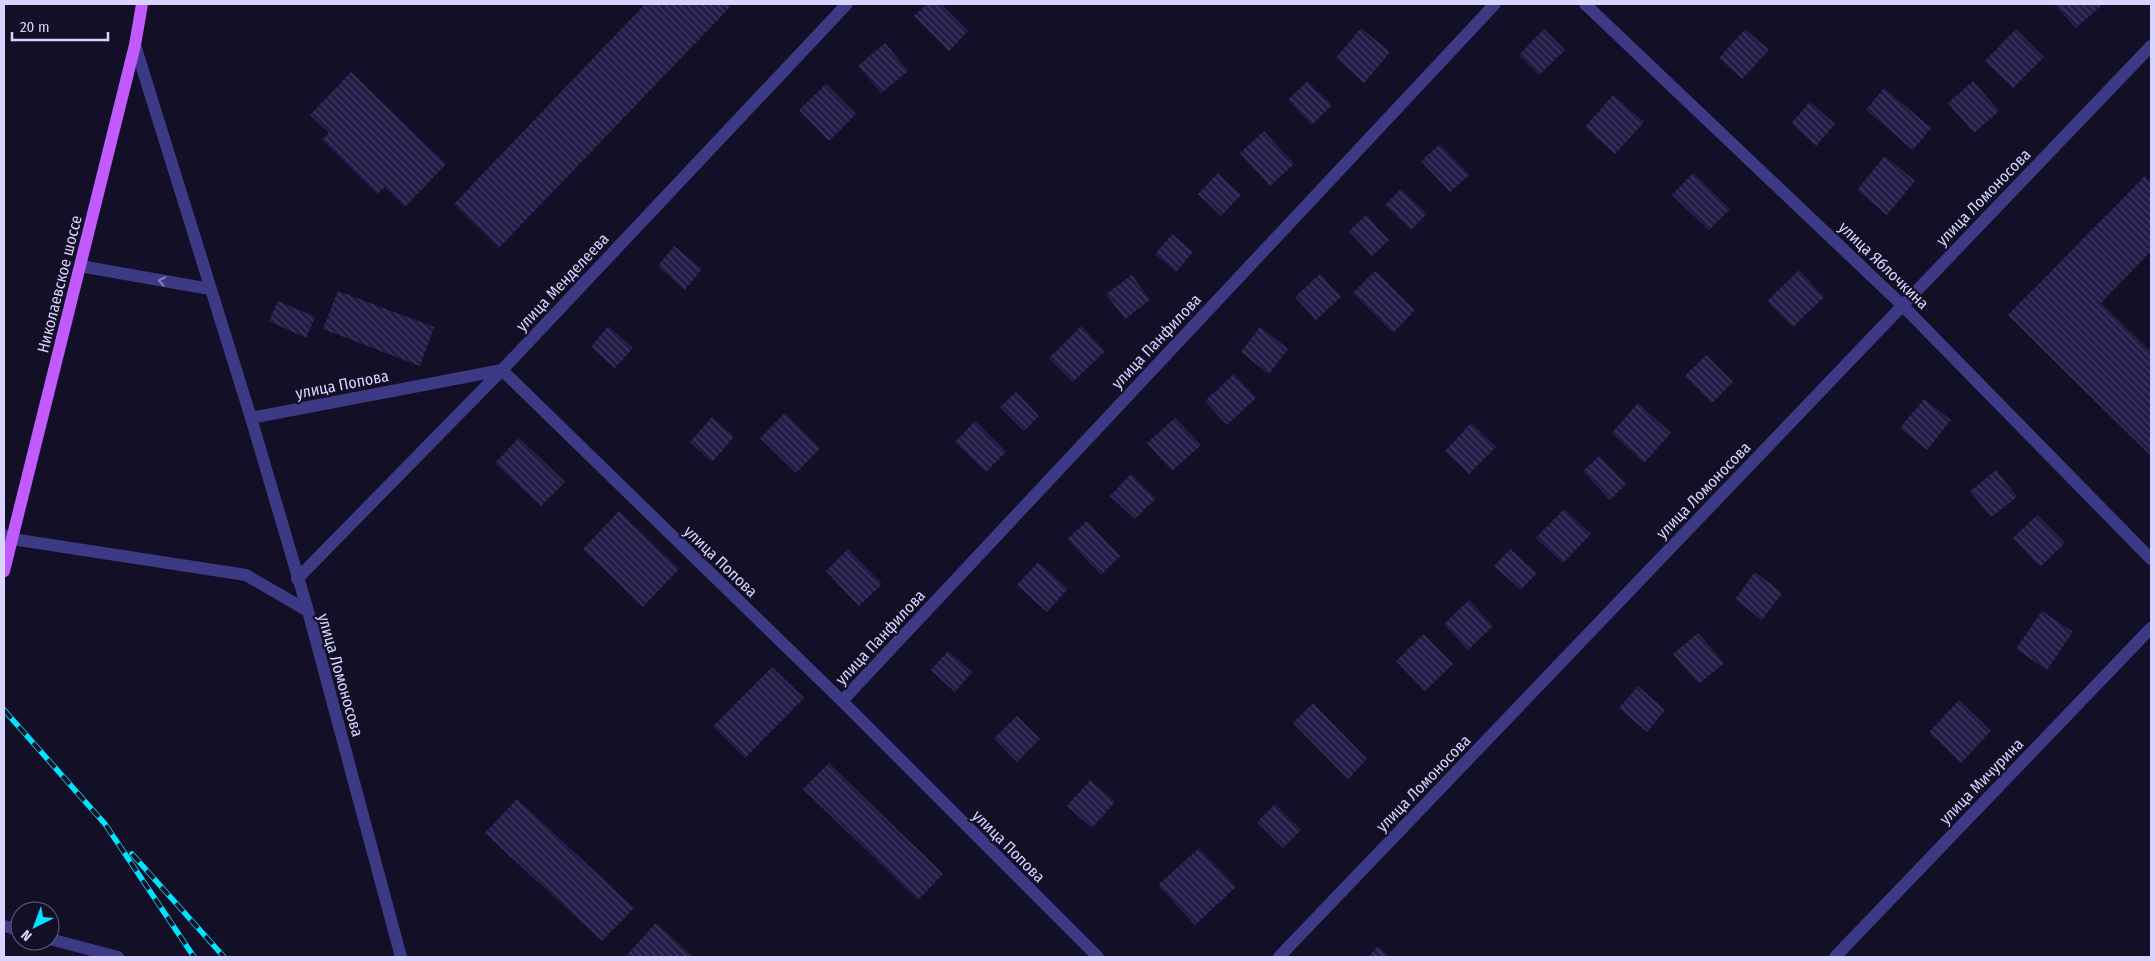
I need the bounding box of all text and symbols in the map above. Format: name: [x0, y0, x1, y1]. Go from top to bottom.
scale bar: [12, 10, 109, 42]
text: 20 m: [20, 18, 50, 36]
street label: улица Ломоносова: [1932, 145, 2035, 250]
street label: Николаевское шоссе: [33, 213, 86, 355]
street label: улица Яблочкина: [1835, 218, 1933, 313]
street label: улица Менделеева: [512, 229, 613, 335]
one-way arrow: [158, 276, 167, 286]
street label: улица Панфилова: [1108, 290, 1205, 393]
street label: улица Попова: [294, 366, 390, 403]
street label: улица Ломоносова: [1652, 438, 1755, 543]
street label: улица Попова: [680, 522, 761, 601]
street label: улица Панфилова: [832, 586, 929, 689]
street label: улица Ломоносова: [314, 611, 367, 739]
street label: улица Ломоносова: [1372, 731, 1475, 836]
street label: улица Мичурина: [1936, 734, 2027, 828]
street label: улица Попова: [969, 806, 1049, 887]
north arrow: [10, 901, 60, 951]
text: N: [18, 926, 35, 944]

